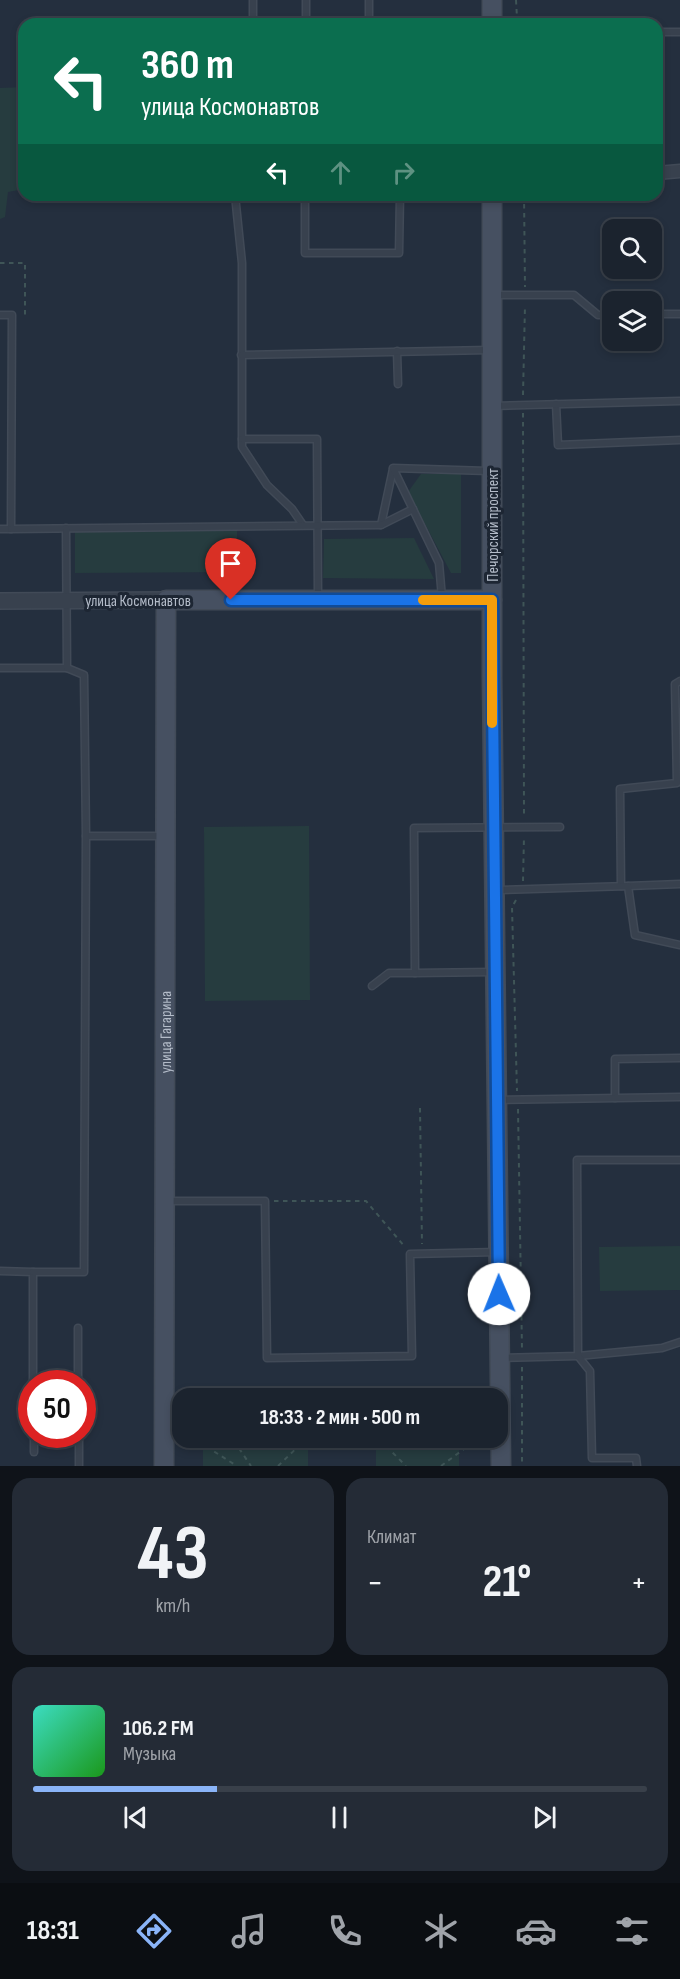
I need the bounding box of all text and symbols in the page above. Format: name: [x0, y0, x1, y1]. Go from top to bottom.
text: 360 m: [141, 40, 234, 91]
icon: left: [42, 42, 120, 120]
text: улица Космонавтов: [141, 91, 319, 123]
icon: left: [261, 156, 294, 189]
icon: ahead: [324, 156, 357, 189]
icon: right: [387, 156, 420, 189]
map controls: [602, 219, 662, 351]
button: search: [602, 219, 662, 279]
button: layers: [602, 291, 662, 351]
street label: Печорский проспект: [484, 468, 503, 582]
pin: [205, 538, 256, 600]
icon: arrive: [214, 547, 247, 580]
street label: улица Космонавтов: [85, 592, 191, 611]
street label: улица Гагарина: [157, 991, 176, 1073]
position arrow: [467, 1262, 531, 1326]
speed limit sign: 50: [18, 1370, 96, 1448]
text: 18:33 · 2 мин · 500 m: [260, 1404, 420, 1431]
text: 43: [137, 1508, 209, 1601]
text: Климат: [367, 1525, 417, 1549]
text: 21°: [483, 1555, 531, 1610]
text: −: [367, 1563, 383, 1603]
text: +: [631, 1563, 647, 1603]
text: km/h: [156, 1594, 190, 1618]
text: 106.2 FM: [123, 1715, 194, 1742]
text: Музыка: [123, 1742, 176, 1766]
icon: previous: [119, 1801, 152, 1834]
icon: pause: [323, 1801, 356, 1834]
icon: next: [528, 1801, 561, 1834]
icon: directions: [133, 1910, 175, 1952]
icon: music: [228, 1910, 270, 1952]
icon: phone: [324, 1910, 366, 1952]
icon: climate: [420, 1910, 462, 1952]
icon: car: [515, 1910, 557, 1952]
icon: filters: [611, 1910, 653, 1952]
text: 18:31: [27, 1915, 79, 1947]

